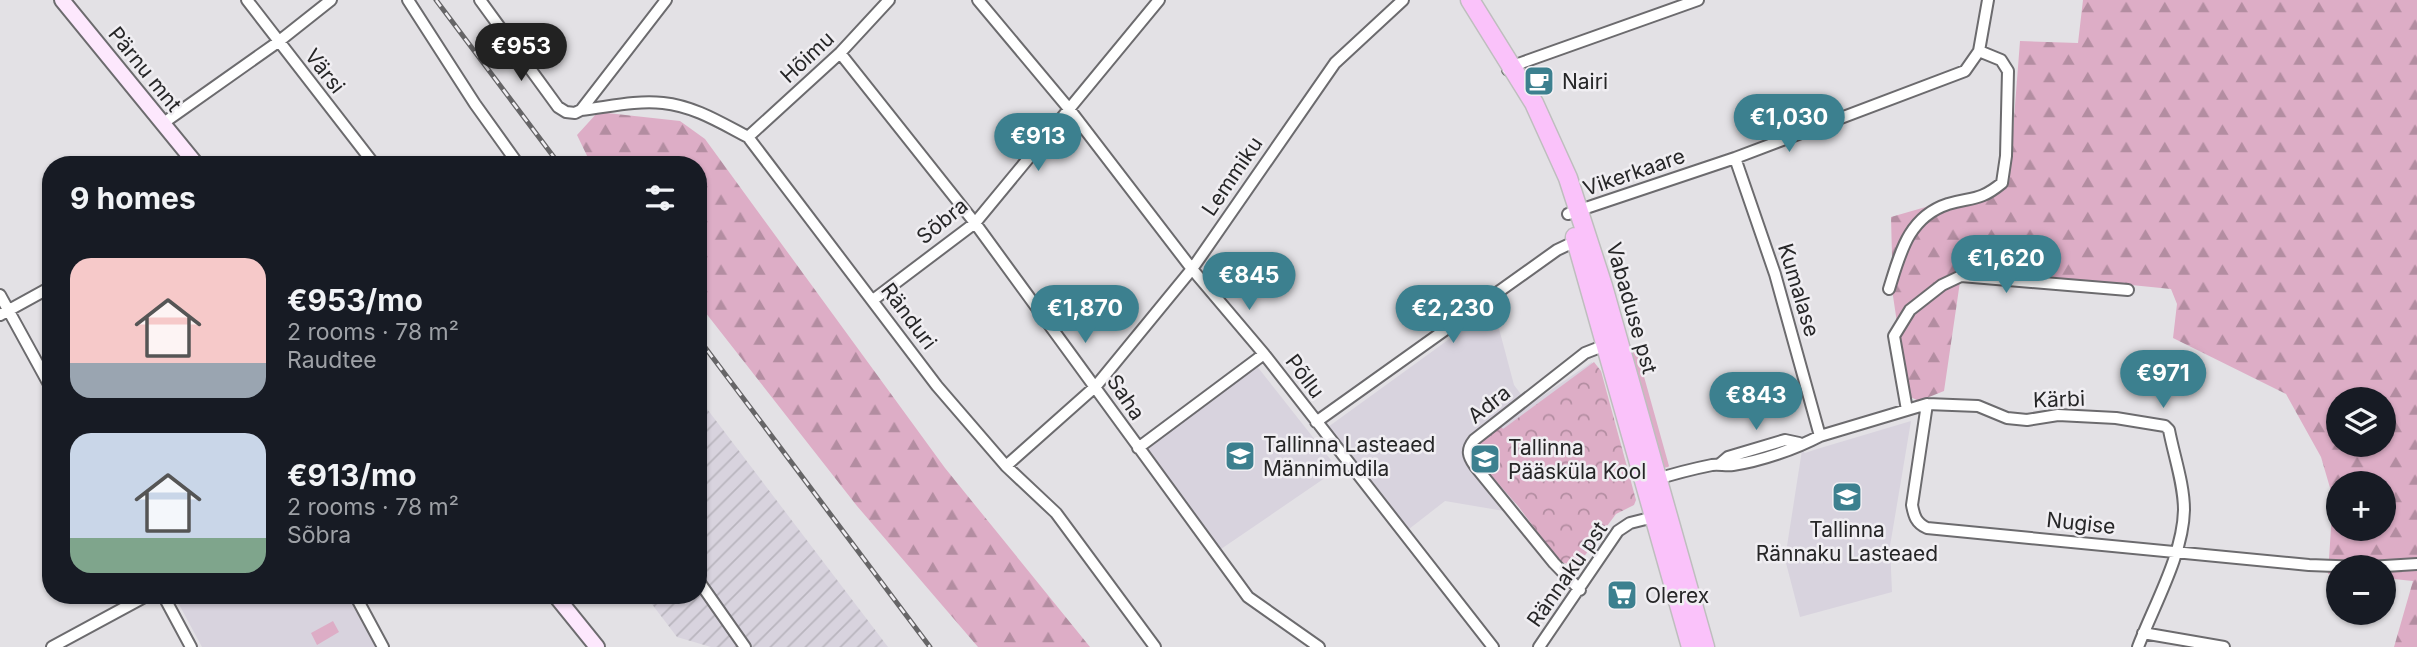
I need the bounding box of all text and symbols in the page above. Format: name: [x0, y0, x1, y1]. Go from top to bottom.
street label: Pärnu mnt: [103, 22, 187, 117]
pin: €953: [480, 24, 562, 83]
street label: Hõimu: [775, 26, 839, 88]
text: €953: [491, 32, 551, 60]
street label: Värsi: [300, 44, 350, 98]
cafe icon: Nairi: [1522, 64, 1556, 98]
place label: Nairi: [1562, 69, 1608, 94]
pin: €1,030: [1732, 94, 1846, 154]
text: €1,030: [1750, 103, 1828, 131]
pin: €913: [997, 114, 1079, 173]
text: €913: [1010, 122, 1066, 150]
street label: Lemmiku: [1196, 132, 1268, 220]
street label: Vikerkaare: [1580, 143, 1688, 201]
icon: filters: [641, 179, 679, 217]
text: 9 homes: [70, 180, 196, 216]
street label: Sõbra: [911, 193, 973, 249]
pin: €1,620: [1949, 236, 2063, 295]
street label: Vabaduse pst: [1601, 239, 1663, 377]
street label: Kumalase: [1773, 240, 1825, 340]
text: €1,620: [1967, 244, 2045, 272]
pin: €845: [1208, 252, 1290, 312]
text: €845: [1219, 261, 1279, 289]
street label: Ränduri: [876, 278, 942, 354]
text: €953/mo: [287, 282, 423, 318]
icon: home: [126, 286, 210, 370]
pin: €1,870: [1028, 286, 1142, 345]
pin: €2,230: [1396, 286, 1510, 345]
text: €1,870: [1047, 294, 1123, 322]
text: €2,230: [1412, 294, 1494, 322]
text: 2 rooms · 78 m²: [287, 318, 459, 346]
text: Raudtee: [287, 346, 377, 374]
street label: Põllu: [1280, 349, 1330, 403]
pin: €971: [2122, 350, 2204, 410]
text: €971: [2136, 359, 2190, 387]
street label: Saha: [1102, 369, 1150, 425]
pin: €843: [1715, 372, 1797, 432]
street label: Adra: [1463, 380, 1515, 428]
text: €843: [1725, 381, 1787, 409]
street label: Kärbi: [2033, 386, 2085, 412]
map controls: [2326, 387, 2396, 625]
button: layers: [2326, 387, 2396, 457]
place label: Tallinna Lasteaed Männimudila: [1263, 432, 1435, 481]
place label: Tallinna Pääsküla Kool: [1508, 435, 1646, 484]
school or university icon: Tallinna Lasteaed Männimudila: [1223, 439, 1257, 473]
school or university icon: Tallinna Pääsküla Kool: [1468, 442, 1502, 476]
text: €913/mo: [287, 457, 417, 493]
icon: home: [126, 461, 210, 545]
button: +: [2326, 471, 2396, 541]
school or university icon: Tallinna Rännaku Lasteaed: [1830, 480, 1864, 514]
text: 2 rooms · 78 m²: [287, 493, 459, 521]
street label: Nugise: [2045, 507, 2117, 539]
street label: Rännaku pst: [1522, 517, 1612, 631]
place label: Tallinna Rännaku Lasteaed: [1756, 517, 1938, 566]
text: Sõbra: [287, 521, 351, 549]
button: −: [2326, 555, 2396, 625]
supermarket icon: Olerex: [1605, 578, 1639, 612]
place label: Olerex: [1645, 583, 1709, 608]

